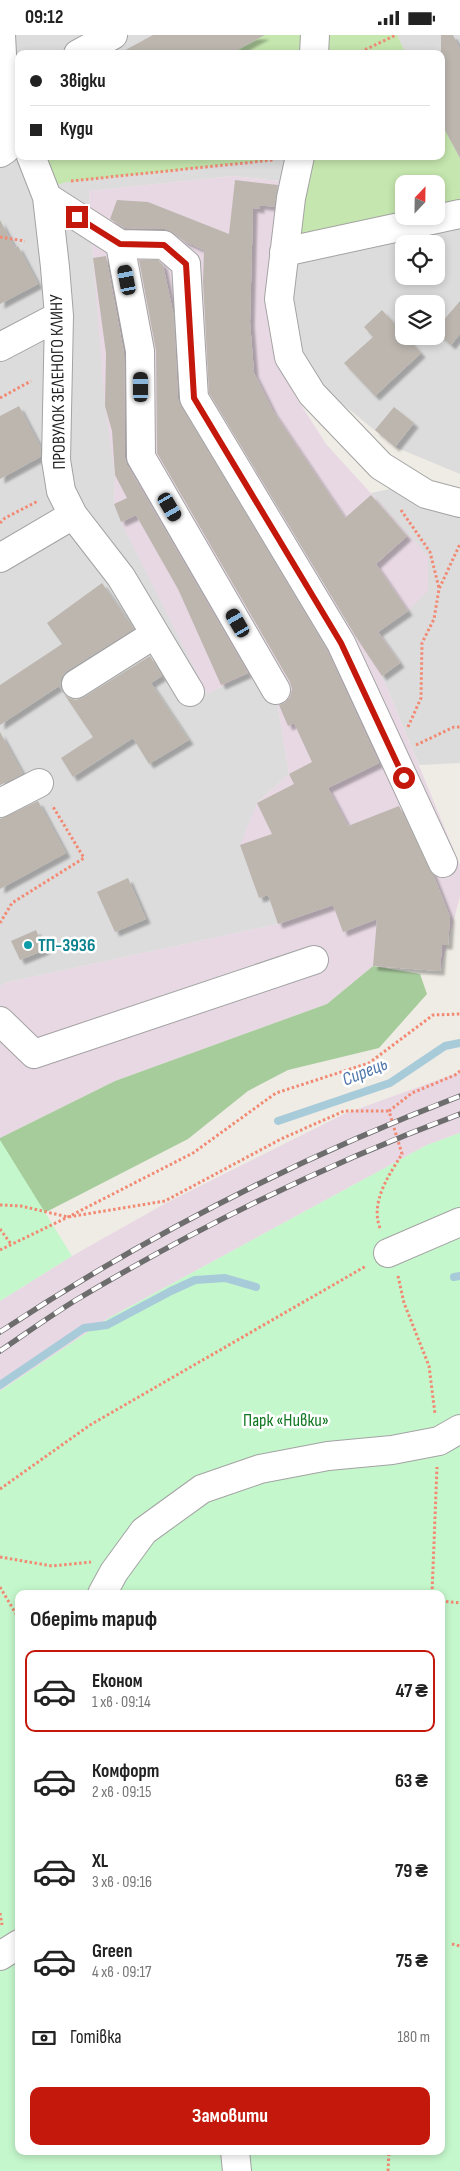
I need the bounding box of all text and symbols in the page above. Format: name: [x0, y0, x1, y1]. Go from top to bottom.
text: 09:12: [25, 6, 63, 29]
text: Звідки: [60, 70, 106, 93]
text: Куди: [60, 118, 93, 141]
north arrow: [395, 175, 445, 225]
map controls: [395, 175, 445, 345]
route end: [66, 206, 88, 228]
button: locate: [395, 235, 445, 285]
car: [116, 264, 137, 296]
street label: ПРОВУЛОК ЗЕЛЕНОГО КЛИНУ: [46, 294, 70, 470]
button: layers: [395, 295, 445, 345]
car: [133, 372, 148, 402]
car: [156, 490, 183, 524]
car: [224, 606, 251, 640]
route start: [393, 767, 415, 789]
place label: ТП-3936: [38, 935, 95, 956]
marker: ТП-3936: [22, 939, 34, 951]
water label: Сирець: [339, 1053, 391, 1091]
park label: Парк «Нивки»: [243, 1410, 329, 1431]
text: Оберіть тариф: [30, 1606, 157, 1633]
icon: car: [32, 1669, 77, 1714]
text: Економ: [92, 1670, 143, 1693]
text: 47 ₴: [395, 1680, 428, 1703]
text: 1 хв · 09:14: [92, 1693, 151, 1712]
icon: car: [32, 1759, 77, 1804]
text: Комфорт: [92, 1760, 159, 1783]
text: 63 ₴: [395, 1770, 428, 1793]
text: 2 хв · 09:15: [92, 1783, 151, 1802]
icon: car: [32, 1849, 77, 1894]
text: XL: [92, 1850, 108, 1873]
text: 79 ₴: [395, 1860, 428, 1883]
text: 3 хв · 09:16: [92, 1873, 152, 1892]
icon: car: [32, 1939, 77, 1984]
text: Green: [92, 1940, 132, 1963]
text: 75 ₴: [396, 1950, 428, 1973]
text: 4 хв · 09:17: [92, 1963, 151, 1982]
icon: cash: [30, 2024, 58, 2052]
text: Готівка: [70, 2026, 122, 2049]
text: 180 m: [397, 2028, 430, 2047]
button: Замовити: [30, 2087, 430, 2145]

